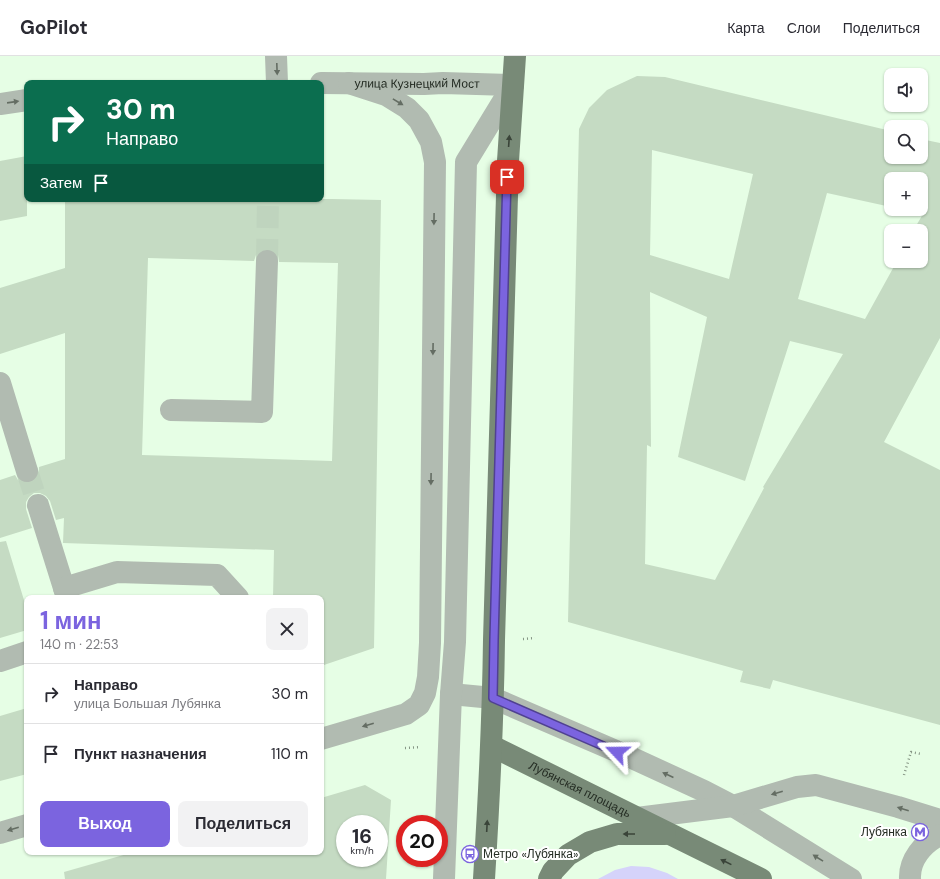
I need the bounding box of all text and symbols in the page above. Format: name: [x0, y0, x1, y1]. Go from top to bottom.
text: GoPilot: [20, 15, 88, 40]
text: Карта: [727, 19, 765, 37]
text: Слои: [787, 19, 821, 37]
text: Поделиться: [843, 19, 920, 37]
one-way arrow: [273, 63, 280, 76]
map controls: [884, 68, 928, 268]
button: sound: [884, 68, 928, 112]
street label: улица Кузнецкий Мост: [354, 75, 480, 92]
text: 30 m: [106, 91, 176, 128]
icon: right: [40, 96, 92, 148]
one-way arrow: [7, 99, 20, 105]
one-way arrow: [392, 99, 404, 106]
button: search: [884, 120, 928, 164]
text: Направо: [106, 127, 178, 151]
one-way arrow: [505, 135, 512, 147]
pin: [490, 160, 524, 194]
icon: arrive: [496, 166, 518, 188]
icon: arrive: [90, 172, 112, 194]
button: +: [884, 172, 928, 216]
text: Затем: [40, 173, 82, 193]
one-way arrow: [431, 213, 437, 226]
button: −: [884, 224, 928, 268]
one-way arrow: [430, 343, 436, 356]
one-way arrow: [428, 473, 434, 486]
text: 1 мин: [40, 605, 101, 636]
button: close: [266, 608, 308, 650]
text: 140 m · 22:53: [40, 636, 119, 653]
text: Направо: [74, 675, 138, 695]
icon: right: [40, 683, 62, 705]
text: 30 m: [272, 684, 308, 704]
text: улица Большая Лубянка: [74, 695, 221, 712]
one-way arrow: [362, 722, 374, 728]
position arrow: [596, 731, 638, 773]
icon: arrive: [40, 743, 62, 765]
text: Пункт назначения: [74, 744, 207, 764]
text: 110 m: [271, 744, 308, 764]
street label: Лубянская площадь: [526, 757, 634, 821]
one-way arrow: [662, 772, 674, 778]
one-way arrow: [771, 790, 783, 796]
button: Выход: [40, 801, 170, 847]
button: Поделиться: [178, 801, 308, 847]
one-way arrow: [896, 806, 908, 812]
speed limit sign: 20: [396, 815, 448, 867]
one-way arrow: [484, 820, 491, 832]
metro station icon: Лубянка: [910, 822, 930, 842]
text: 16: [352, 823, 372, 849]
place label: Лубянка: [861, 824, 907, 840]
one-way arrow: [7, 826, 19, 832]
one-way arrow: [622, 831, 635, 837]
text: km/h: [350, 844, 374, 857]
bus stop icon: Метро «Лубянка»: [460, 844, 480, 864]
place label: Метро «Лубянка»: [483, 846, 578, 862]
one-way arrow: [812, 855, 824, 862]
one-way arrow: [720, 859, 732, 865]

